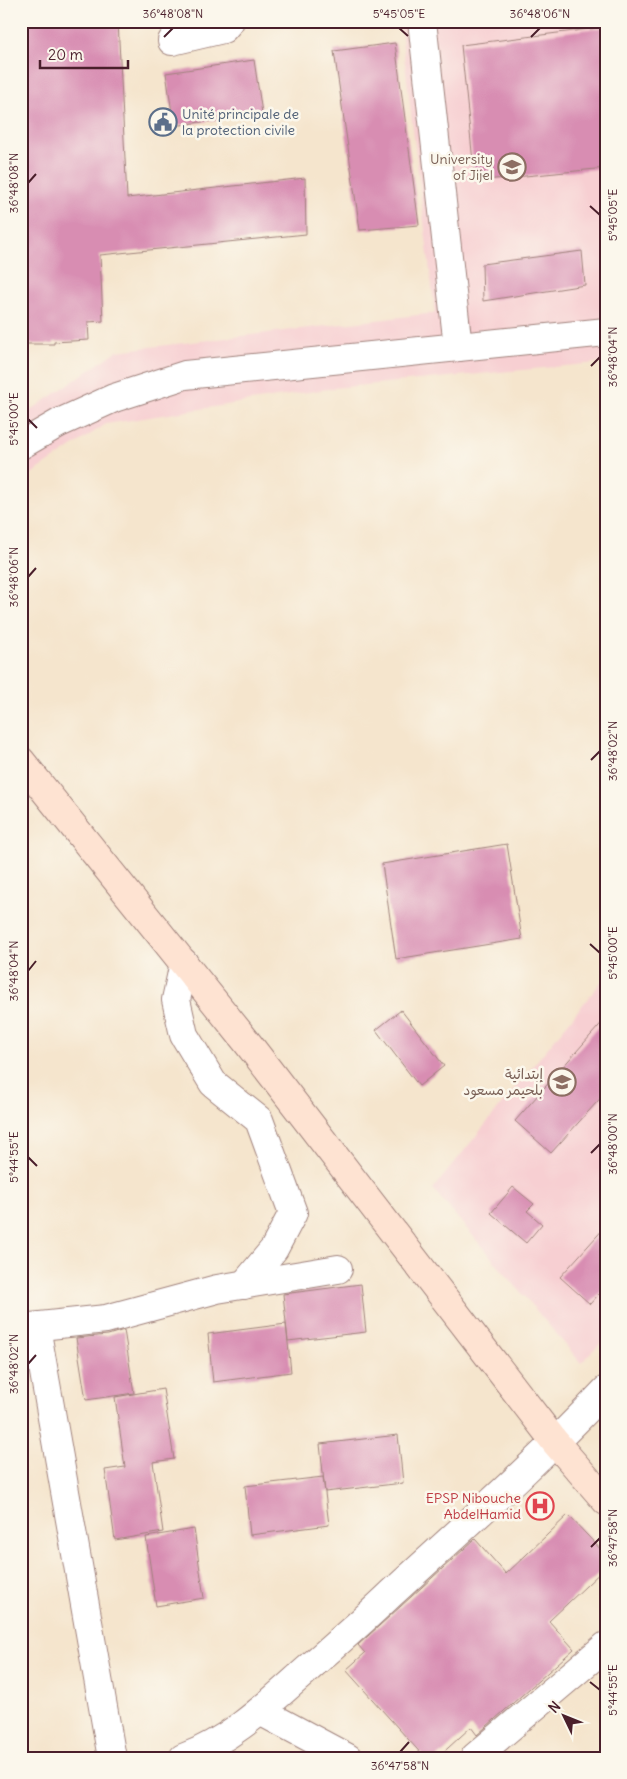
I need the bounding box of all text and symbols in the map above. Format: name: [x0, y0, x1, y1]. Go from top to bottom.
text: 36°48'08"N: [143, 6, 203, 21]
text: 5°45'05"E: [373, 6, 425, 21]
text: 36°48'06"N: [510, 6, 570, 21]
scale bar: [40, 38, 128, 70]
text: 20 m: [48, 45, 83, 64]
place label: Unité principale de la protection civile: [182, 105, 299, 139]
public building icon: Unité principale de la protection civile: [148, 107, 178, 137]
place label: University of Jijel: [430, 150, 493, 184]
school or university icon: University of Jijel: [497, 152, 527, 182]
text: 36°48'08"N: [6, 153, 21, 213]
text: 5°45'05"E: [605, 189, 620, 241]
text: 36°48'04"N: [605, 327, 620, 387]
text: 5°45'00"E: [6, 392, 21, 446]
text: 36°48'06"N: [6, 547, 21, 607]
text: 36°48'02"N: [605, 721, 620, 781]
text: 5°45'00"E: [605, 926, 620, 980]
text: 36°48'04"N: [6, 941, 21, 1001]
place label: إبتدائية بلحيمر مسعود: [463, 1065, 544, 1100]
school or university icon: إبتدائية بلحيمر مسعود: [547, 1067, 577, 1097]
text: 36°48'00"N: [605, 1113, 620, 1175]
text: 5°44'55"E: [6, 1131, 21, 1183]
text: 36°48'02"N: [6, 1334, 21, 1394]
place label: EPSP Nibouche AbdelHamid: [426, 1489, 521, 1523]
hospital icon: EPSP Nibouche AbdelHamid: [525, 1491, 555, 1521]
text: 36°47'58"N: [605, 1509, 620, 1567]
text: 5°44'55"E: [605, 1664, 620, 1716]
north arrow: [540, 1692, 590, 1742]
text: N: [545, 1697, 564, 1717]
text: 36°47'58"N: [371, 1758, 429, 1773]

